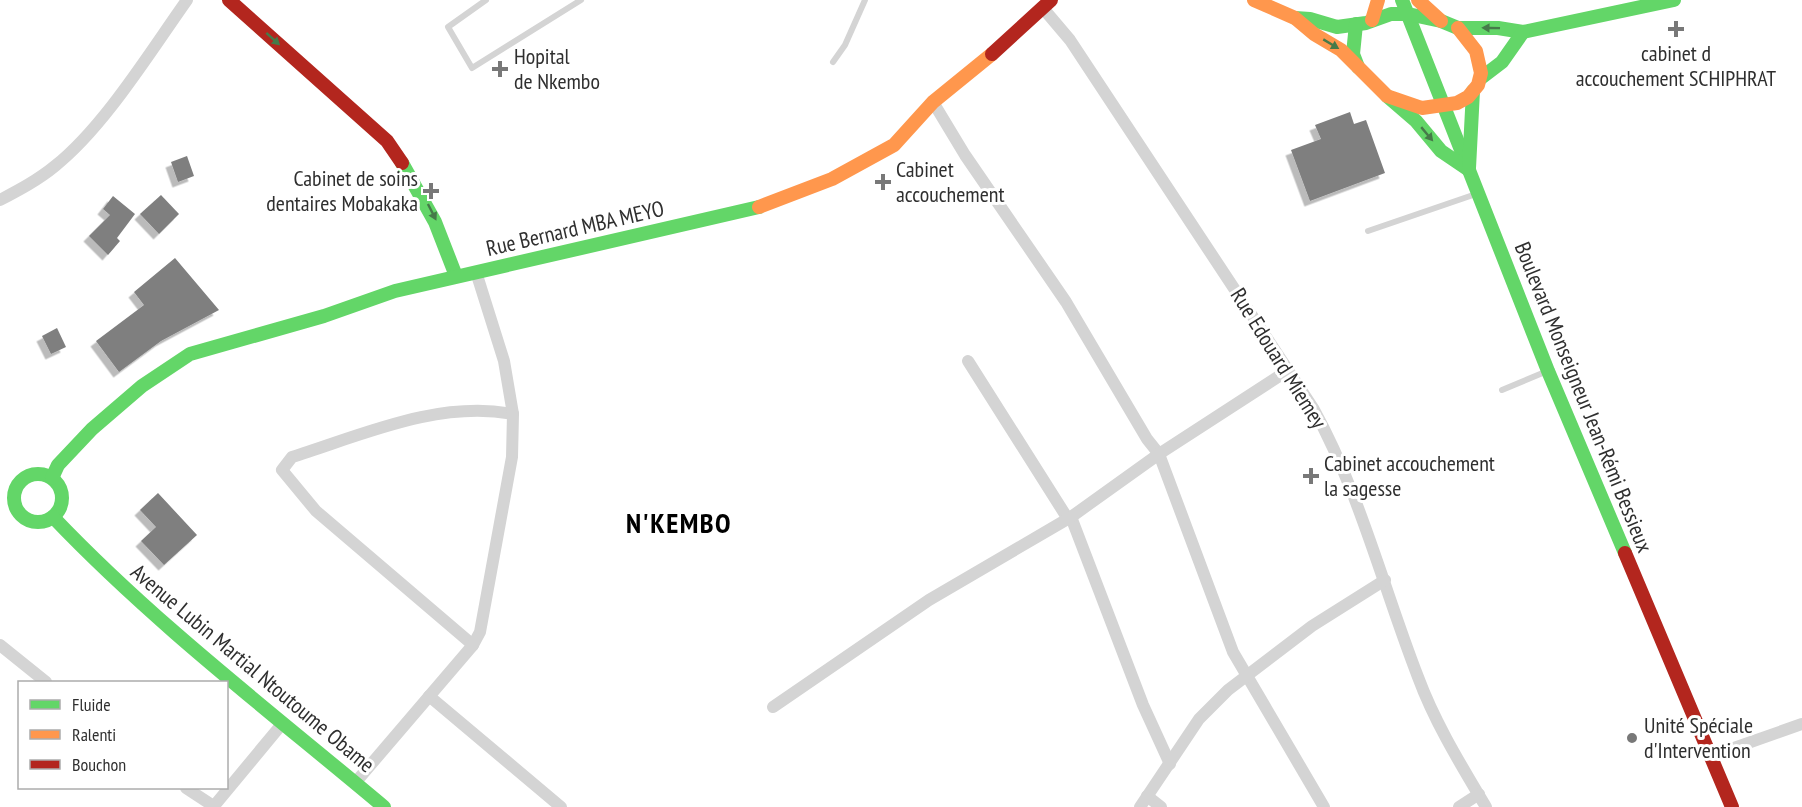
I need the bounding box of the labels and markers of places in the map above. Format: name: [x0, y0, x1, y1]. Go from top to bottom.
marker: cabinet d accouchement SCHIPHRAT: [1667, 20, 1685, 38]
place label: cabinet d accouchement SCHIPHRAT: [1576, 39, 1776, 92]
place label: Hopital de Nkembo: [514, 42, 600, 95]
marker: Hopital de Nkembo: [491, 60, 509, 78]
place label: Cabinet accouchement: [896, 155, 1004, 208]
place label: Cabinet de soins dentaires Mobakaka: [266, 164, 418, 217]
marker: Cabinet accouchement: [874, 173, 892, 191]
marker: Cabinet de soins dentaires Mobakaka: [422, 182, 440, 200]
place label: Cabinet accouchement la sagesse: [1324, 449, 1495, 502]
marker: Cabinet accouchement la sagesse: [1302, 467, 1320, 485]
place label: Unité Spéciale d'Intervention: [1644, 711, 1753, 764]
marker: Unité Spéciale d'Intervention: [1625, 731, 1639, 745]

